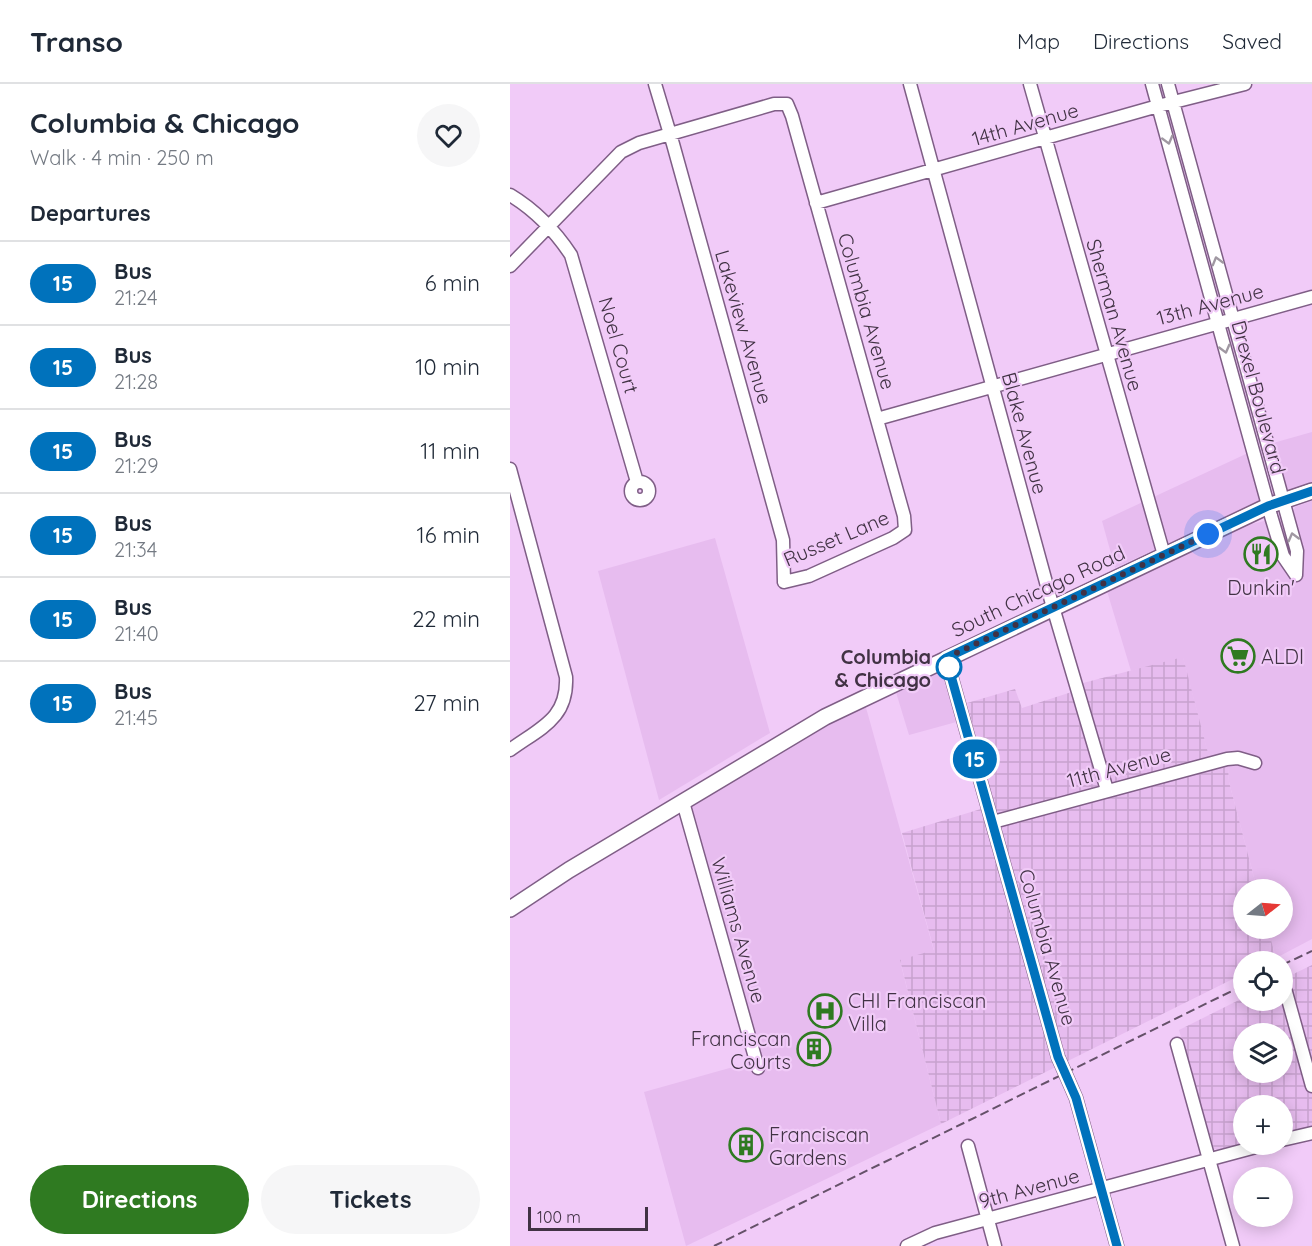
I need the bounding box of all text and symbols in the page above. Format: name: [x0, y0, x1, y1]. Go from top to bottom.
text: Transo: [30, 24, 123, 59]
text: Map: [1017, 28, 1060, 54]
text: Directions: [1093, 28, 1189, 54]
text: Saved: [1222, 28, 1282, 54]
street label: 14th Avenue: [969, 97, 1081, 151]
button: heart: [417, 104, 480, 167]
text: Columbia & Chicago: [30, 105, 300, 140]
one-way arrow: [1160, 135, 1173, 145]
text: Walk · 4 min · 250 m: [30, 145, 214, 170]
text: Departures: [30, 199, 151, 227]
street label: Columbia Avenue: [833, 230, 901, 392]
street label: Sherman Avenue: [1081, 236, 1149, 394]
street label: Lakeview Avenue: [710, 247, 778, 407]
text: Bus: [114, 257, 152, 285]
one-way arrow: [1212, 257, 1225, 267]
text: 6 min: [425, 269, 480, 297]
text: 15: [53, 270, 73, 296]
street label: 13th Avenue: [1154, 278, 1266, 330]
text: 21:24: [114, 285, 158, 310]
street label: Noel Court: [593, 294, 645, 396]
street label: Drexel Boulevard: [1227, 318, 1291, 476]
text: Bus: [114, 341, 152, 369]
one-way arrow: [1218, 343, 1231, 353]
text: 10 min: [415, 353, 480, 381]
text: 15: [53, 354, 73, 380]
text: 21:28: [114, 369, 158, 394]
street label: Blake Avenue: [997, 369, 1053, 497]
text: Bus: [114, 425, 152, 453]
text: 11 min: [420, 437, 480, 465]
text: 15: [53, 438, 73, 464]
text: 21:29: [114, 453, 158, 478]
street label: Russet Lane: [779, 505, 893, 571]
text: Bus: [114, 509, 152, 537]
your location: [1193, 519, 1223, 549]
text: 16 min: [417, 521, 480, 549]
text: 15: [53, 522, 73, 548]
one-way arrow: [1288, 532, 1301, 542]
restaurant icon: Dunkin': [1243, 536, 1279, 572]
text: 21:34: [114, 537, 157, 562]
street label: South Chicago Road: [947, 540, 1129, 642]
place label: Dunkin': [1227, 575, 1295, 600]
text: Bus: [114, 593, 152, 621]
text: 22 min: [412, 605, 480, 633]
text: 15: [53, 606, 73, 632]
text: 21:40: [114, 621, 159, 646]
supermarket icon: ALDI: [1220, 638, 1256, 674]
place label: Columbia & Chicago: [834, 644, 931, 692]
place label: ALDI: [1261, 644, 1304, 669]
marker: Columbia & Chicago: [936, 654, 962, 680]
text: Bus: [114, 677, 152, 705]
text: 27 min: [413, 689, 480, 717]
text: 15: [53, 690, 73, 716]
text: 21:45: [114, 705, 158, 730]
line badge: 15: [948, 740, 1002, 778]
street label: 11th Avenue: [1064, 741, 1174, 793]
text: 15: [965, 746, 985, 772]
street label: Williams Avenue: [706, 854, 772, 1006]
street label: Columbia Avenue: [1014, 866, 1082, 1028]
north arrow: [1233, 879, 1293, 939]
map controls: [1233, 879, 1293, 1227]
button: locate: [1233, 951, 1293, 1011]
place label: CHI Franciscan Villa: [848, 988, 986, 1036]
hospital icon: CHI Franciscan Villa: [807, 993, 843, 1029]
button: layers: [1233, 1023, 1293, 1083]
place label: Franciscan Courts: [691, 1026, 791, 1074]
building icon: Franciscan Courts: [796, 1031, 832, 1067]
button: +: [1233, 1095, 1293, 1155]
place label: Franciscan Gardens: [769, 1122, 869, 1170]
building icon: Franciscan Gardens: [728, 1127, 764, 1163]
street label: 9th Avenue: [976, 1163, 1082, 1213]
button: Directions: [30, 1165, 249, 1234]
button: Tickets: [261, 1165, 480, 1234]
button: −: [1233, 1167, 1293, 1227]
scale bar: [528, 1204, 648, 1232]
text: 100 m: [537, 1207, 581, 1227]

